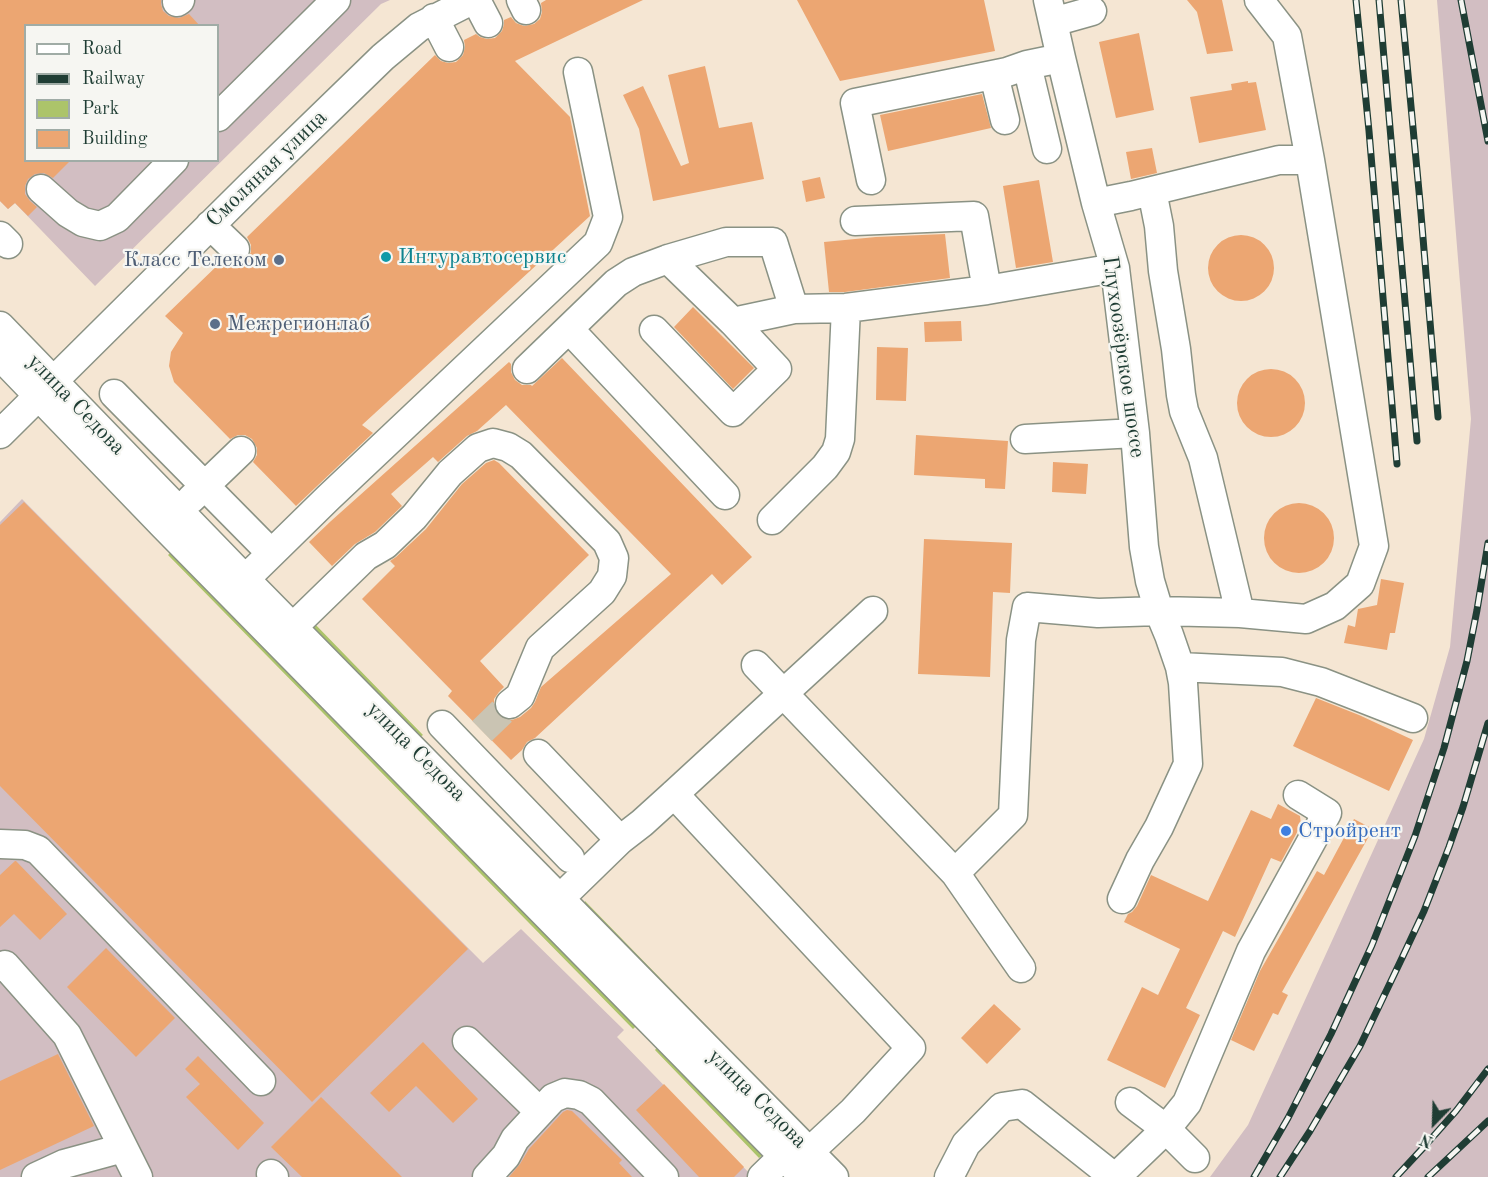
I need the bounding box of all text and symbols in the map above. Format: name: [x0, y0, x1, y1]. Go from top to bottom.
legend: [24, 24, 219, 162]
text: Road: [82, 40, 122, 58]
text: Railway: [82, 70, 145, 88]
text: Park: [82, 100, 119, 118]
street label: Смоляная улица: [201, 105, 333, 233]
text: Building: [82, 130, 147, 148]
place label: Интуравтосервис: [398, 244, 566, 270]
place label: Класс Телеком: [124, 247, 267, 273]
marker: Интуравтосервис: [379, 250, 393, 264]
marker: Класс Телеком: [272, 253, 286, 267]
street label: Глухоозёрское шоссе: [1096, 254, 1150, 460]
place label: Межрегионлаб: [227, 311, 370, 337]
marker: Межрегионлаб: [208, 317, 222, 331]
street label: улица Седова: [21, 349, 131, 461]
street label: улица Седова: [361, 697, 471, 807]
place label: Стройрент: [1298, 818, 1401, 844]
marker: Стройрент: [1279, 824, 1293, 838]
street label: улица Седова: [702, 1044, 812, 1154]
north arrow: [1404, 1093, 1464, 1153]
text: N: [1418, 1130, 1436, 1149]

